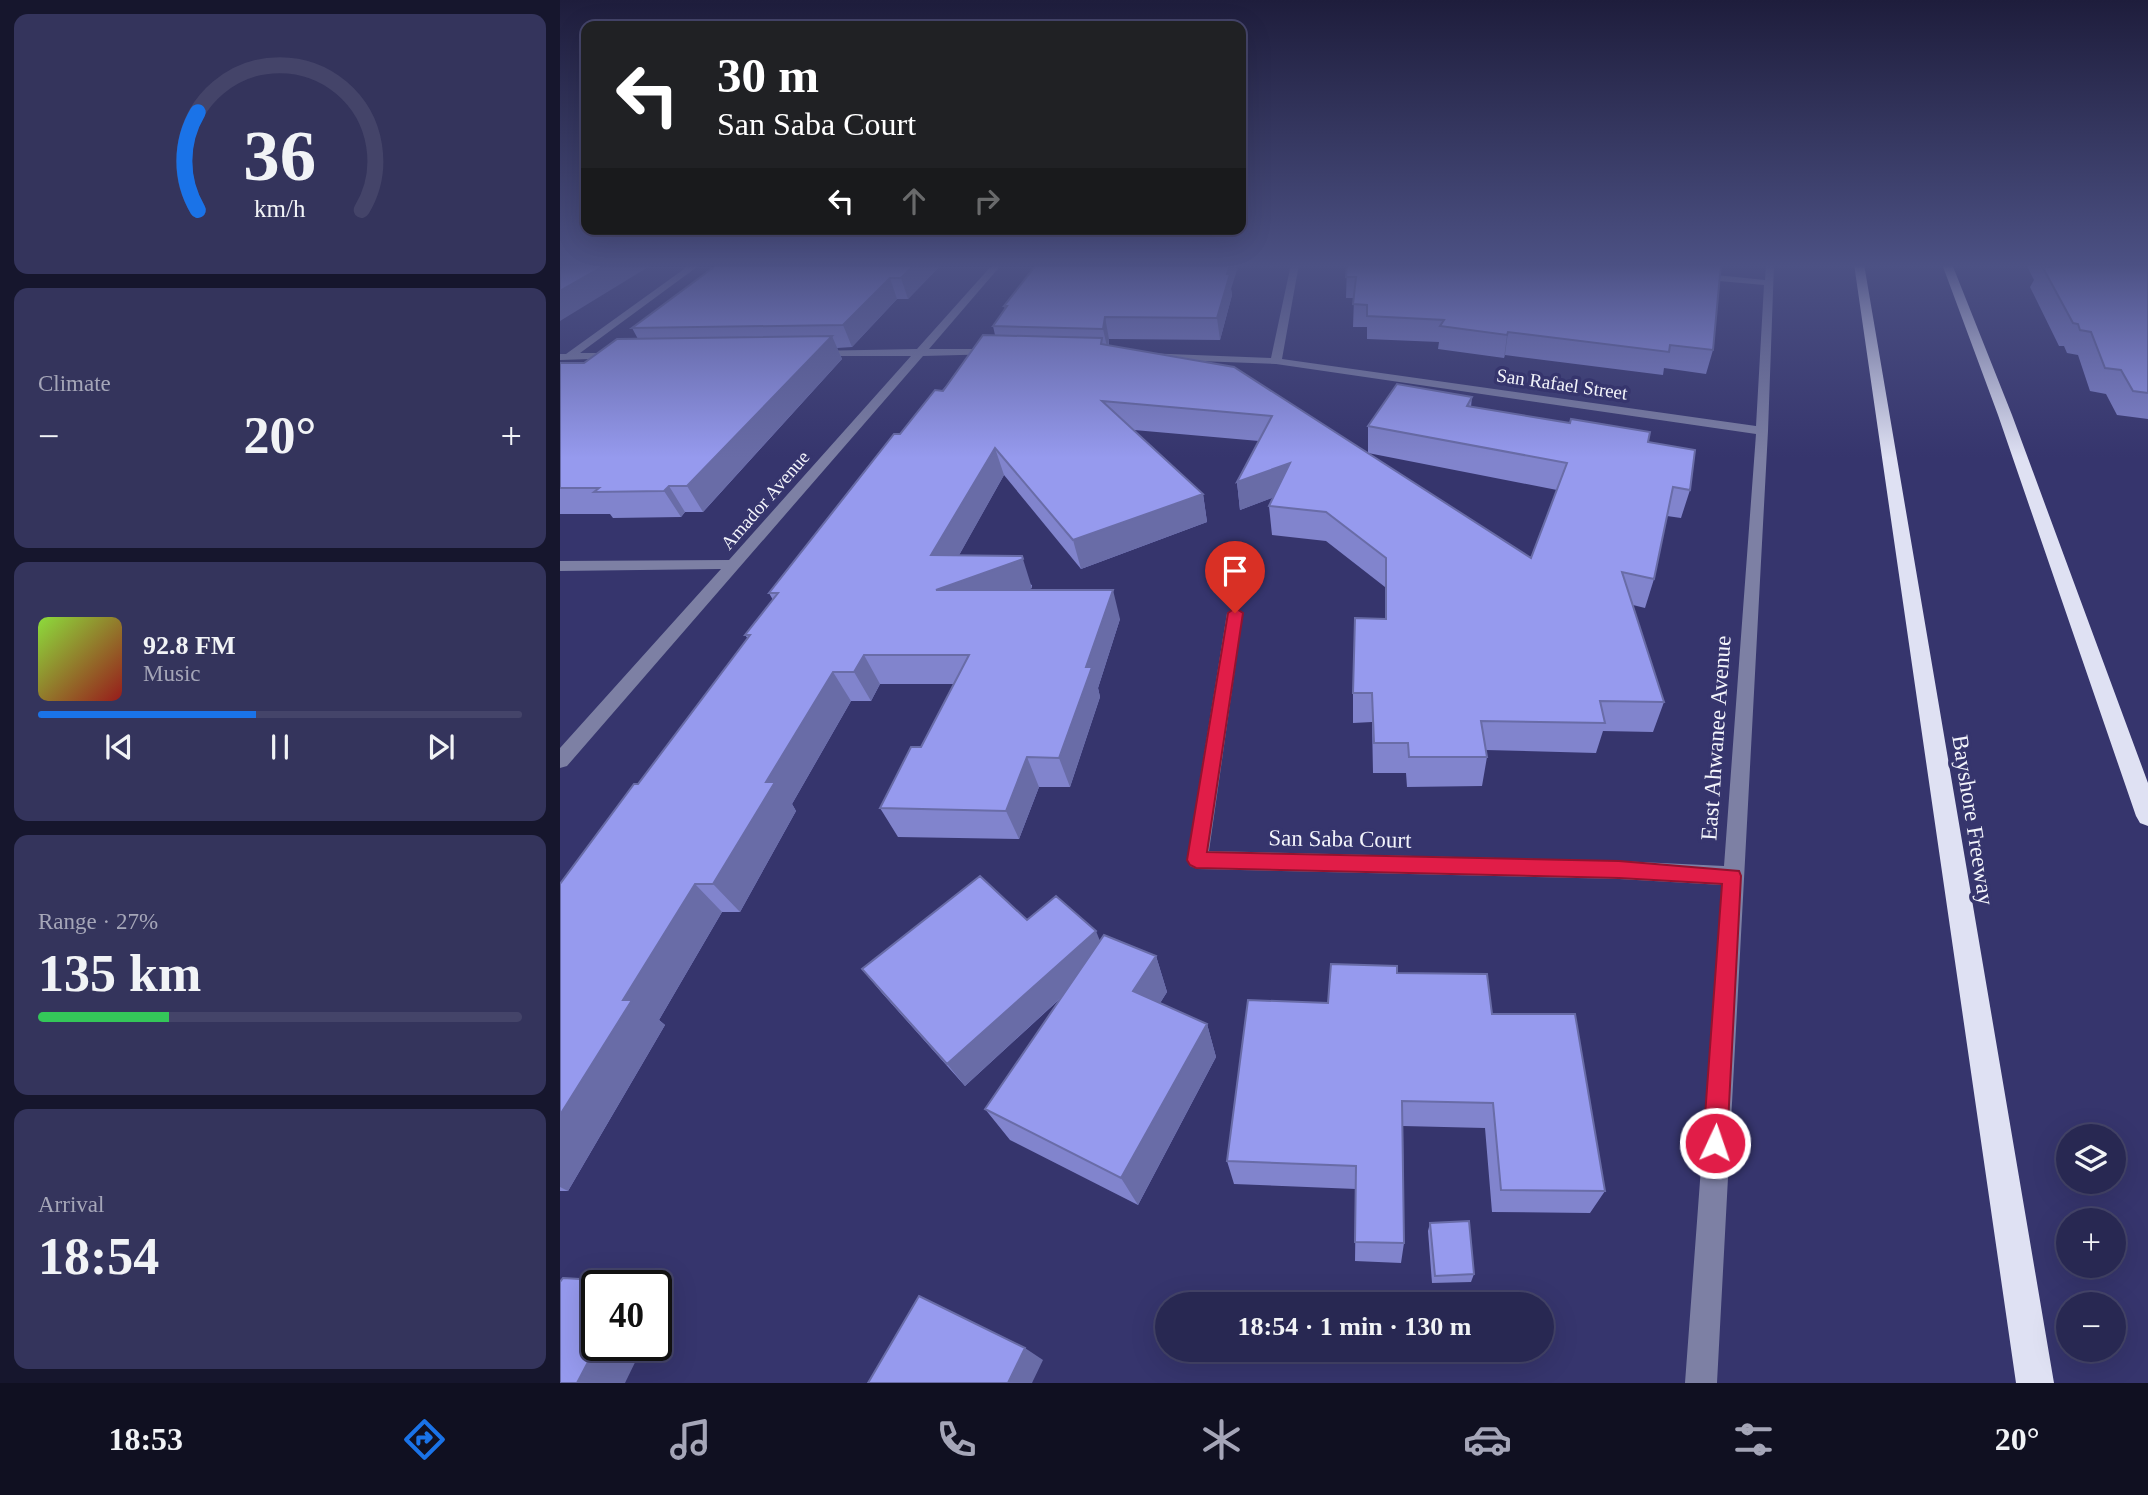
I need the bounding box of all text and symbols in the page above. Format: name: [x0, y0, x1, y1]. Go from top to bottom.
text: 30 m: [717, 48, 819, 103]
icon: left: [602, 49, 693, 140]
text: San Saba Court: [717, 106, 916, 142]
text: 36: [244, 115, 316, 196]
icon: left: [822, 182, 860, 220]
icon: ahead: [895, 182, 933, 220]
icon: right: [968, 182, 1006, 220]
text: km/h: [254, 195, 306, 222]
street label: San Rafael Street: [1495, 364, 1629, 404]
text: Climate: [38, 371, 111, 396]
text: 20°: [244, 407, 316, 464]
text: −: [38, 415, 59, 457]
text: +: [501, 415, 522, 457]
street label: Amador Avenue: [717, 446, 813, 554]
pin: [1205, 541, 1265, 613]
icon: arrive: [1216, 552, 1254, 590]
text: 92.8 FM: [143, 631, 235, 660]
street label: East Ahwanee Avenue: [1696, 635, 1736, 841]
text: Music: [143, 661, 201, 686]
icon: previous: [100, 728, 138, 766]
icon: pause: [261, 728, 299, 766]
icon: next: [422, 728, 460, 766]
street label: Bayshore Freeway: [1947, 733, 1999, 907]
street label: San Saba Court: [1268, 825, 1412, 853]
text: Range · 27%: [38, 909, 158, 934]
text: 135 km: [38, 945, 201, 1002]
position arrow: [1678, 1106, 1752, 1180]
map controls: [2056, 1124, 2126, 1362]
button: layers: [2056, 1124, 2126, 1194]
text: Arrival: [38, 1192, 104, 1217]
button: +: [2056, 1208, 2126, 1278]
text: 18:54: [38, 1228, 159, 1285]
speed limit sign: 40: [581, 1270, 672, 1361]
button: −: [2056, 1292, 2126, 1362]
text: 18:54 · 1 min · 130 m: [1238, 1312, 1472, 1341]
icon: directions: [400, 1415, 449, 1464]
icon: music: [666, 1415, 715, 1464]
icon: phone: [932, 1415, 981, 1464]
icon: climate: [1197, 1415, 1246, 1464]
icon: car: [1463, 1415, 1512, 1464]
icon: filters: [1729, 1415, 1778, 1464]
text: 18:53: [108, 1421, 183, 1457]
text: 20°: [1995, 1421, 2040, 1457]

